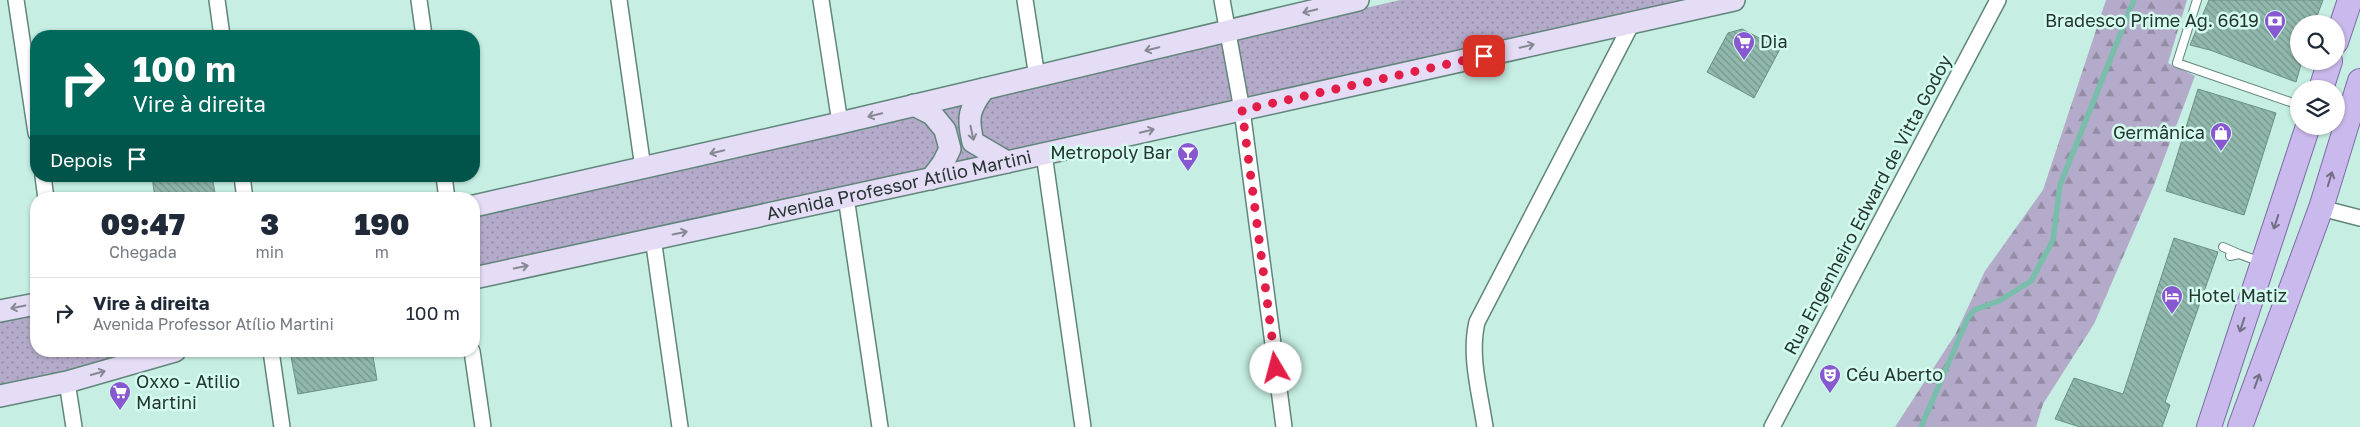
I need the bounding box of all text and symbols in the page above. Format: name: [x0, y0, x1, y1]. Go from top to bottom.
one-way arrow: [1303, 7, 1319, 16]
place label: Bradesco Prime Ag. 6619: [2045, 9, 2259, 31]
bank icon: Bradesco Prime Ag. 6619: [2263, 9, 2287, 40]
map controls: [2290, 15, 2345, 135]
button: search: [2290, 15, 2345, 70]
supermarket icon: Dia: [1732, 30, 1756, 61]
place label: Dia: [1760, 30, 1788, 52]
pin: [1463, 35, 1505, 77]
one-way arrow: [1519, 41, 1535, 51]
icon: arrive: [1470, 42, 1498, 70]
one-way arrow: [1145, 45, 1161, 54]
text: 100 m: [133, 48, 236, 90]
icon: right: [50, 50, 115, 115]
street label: Rua Engenheiro Edward de Vitta Godoy: [1779, 51, 1956, 358]
button: layers: [2290, 80, 2345, 135]
text: Vire à direita: [133, 90, 266, 117]
one-way arrow: [868, 110, 884, 120]
place label: Germânica: [2113, 121, 2205, 143]
shop icon: Germânica: [2209, 121, 2233, 152]
one-way arrow: [967, 125, 977, 141]
one-way arrow: [1138, 126, 1154, 135]
place label: Metropoly Bar: [1050, 141, 1172, 163]
bar icon: Metropoly Bar: [1176, 141, 1200, 172]
icon: arrive: [123, 145, 151, 173]
street label: Avenida Professor Atílio Martini: [764, 145, 1034, 224]
one-way arrow: [709, 147, 725, 157]
text: Depois: [50, 148, 113, 171]
one-way arrow: [2325, 171, 2335, 187]
text: 09:47: [100, 206, 185, 242]
text: 3: [260, 206, 279, 242]
text: 190: [354, 206, 410, 242]
one-way arrow: [2271, 214, 2280, 230]
one-way arrow: [672, 227, 688, 237]
text: Chegada: [109, 242, 177, 262]
text: min: [256, 242, 284, 262]
text: m: [375, 242, 389, 262]
one-way arrow: [513, 262, 529, 272]
hotel icon: Hotel Matiz: [2160, 284, 2184, 315]
place label: Hotel Matiz: [2188, 284, 2287, 306]
text: Vire à direita: [93, 291, 210, 314]
icon: right: [50, 299, 78, 327]
text: 100 m: [406, 301, 460, 324]
one-way arrow: [11, 303, 27, 313]
text: Avenida Professor Atílio Martini: [93, 314, 334, 334]
one-way arrow: [2237, 317, 2247, 333]
position arrow: [1249, 341, 1301, 393]
theatre icon: Céu Aberto: [1818, 363, 1842, 394]
place label: Céu Aberto: [1846, 363, 1943, 385]
one-way arrow: [90, 367, 106, 377]
place label: Oxxo - Atilio Martini: [136, 370, 240, 413]
one-way arrow: [2252, 374, 2262, 389]
supermarket icon: Oxxo - Atilio Martini: [108, 380, 132, 411]

